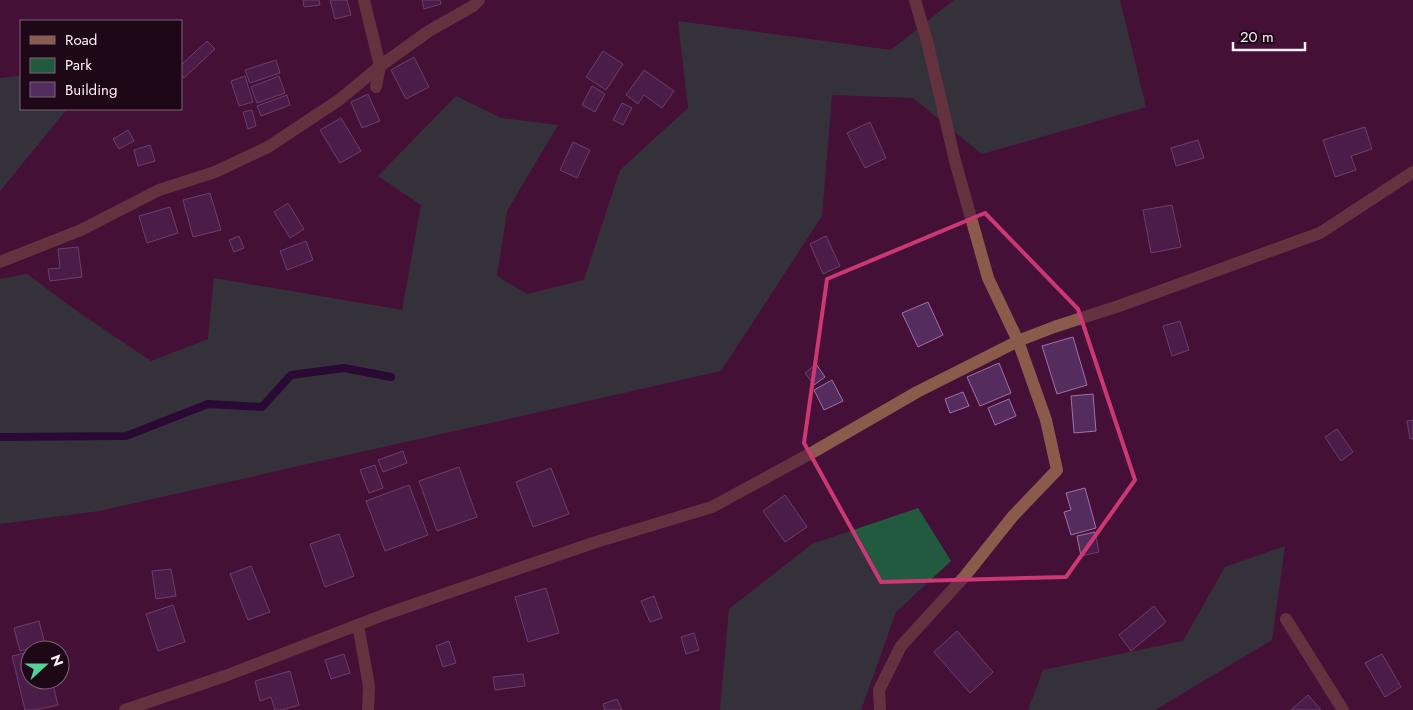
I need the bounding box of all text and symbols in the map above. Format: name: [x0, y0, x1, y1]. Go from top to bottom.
legend: [20, 20, 182, 110]
scale bar: [1233, 20, 1306, 52]
text: 20 m: [1240, 26, 1274, 48]
text: Road: [65, 29, 97, 51]
text: Park: [65, 54, 92, 76]
text: Building: [65, 79, 117, 101]
north arrow: [20, 640, 70, 690]
text: N: [46, 652, 68, 669]

